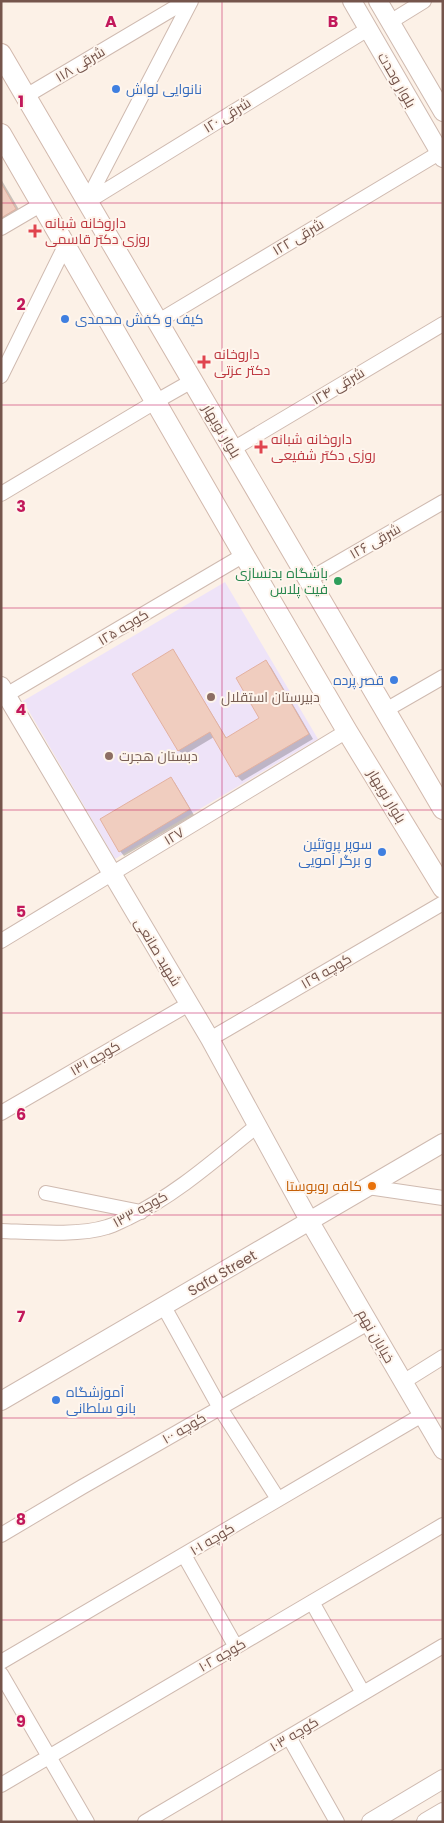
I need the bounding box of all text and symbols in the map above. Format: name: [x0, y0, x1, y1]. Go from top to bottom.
text: A: [105, 10, 117, 33]
text: B: [328, 10, 338, 33]
street label: ۱۱۸ شرقی: [51, 41, 109, 87]
street label: بلوار وحدت: [373, 48, 421, 112]
place label: نانوایی لواش: [126, 79, 202, 99]
marker: نانوایی لواش: [110, 83, 122, 95]
text: 1: [18, 90, 24, 113]
street label: ۱۲۰ شرقی: [199, 93, 255, 137]
place label: داروخانه شبانه روزی دکتر قاسمی: [45, 213, 150, 249]
street label: ۱۲۲ شرقی: [269, 214, 327, 260]
marker: داروخانه شبانه روزی دکتر قاسمی: [29, 225, 41, 237]
text: 2: [16, 293, 26, 316]
place label: کیف و کفش محمدی: [75, 309, 204, 329]
marker: کیف و کفش محمدی: [59, 313, 71, 325]
place label: داروخانه دکتر عزتی: [214, 344, 270, 380]
marker: داروخانه دکتر عزتی: [198, 356, 210, 368]
street label: ۱۲۴ شرقی: [308, 362, 368, 410]
street label: بلوار نوبهار: [197, 399, 246, 462]
place label: داروخانه شبانه روزی دکتر شفیعی: [271, 429, 376, 465]
marker: داروخانه شبانه روزی دکتر شفیعی: [255, 441, 267, 453]
text: 3: [16, 495, 26, 518]
street label: ۱۲۶ شرقی: [346, 518, 404, 564]
place label: باشگاه بدنسازی فیت پلاس: [235, 563, 328, 599]
marker: باشگاه بدنسازی فیت پلاس: [332, 575, 344, 587]
street label: کوچه ۱۲۵: [94, 604, 152, 650]
place label: قصر پرده: [333, 670, 384, 690]
marker: قصر پرده: [388, 674, 400, 686]
place label: دبیرستان استقلال: [221, 687, 320, 707]
marker: دبیرستان استقلال: [205, 691, 217, 703]
text: 4: [16, 698, 27, 721]
place label: دبستان هجرت: [119, 746, 198, 766]
marker: دبستان هجرت: [103, 750, 115, 762]
street label: بلوار نوبهار: [362, 764, 411, 827]
street label: ۱۲۷: [160, 822, 188, 850]
place label: سوپر پروتئین و برگر آمویی: [298, 834, 372, 870]
marker: سوپر پروتئین و برگر آمویی: [376, 846, 388, 858]
text: 5: [16, 900, 26, 923]
street label: شهید صانعی: [130, 914, 186, 990]
street label: کوچه ۱۲۹: [297, 948, 355, 994]
street label: کوچه ۱۳۱: [66, 1036, 124, 1080]
text: 6: [16, 1103, 26, 1126]
place label: کافه روبوستا: [286, 1176, 362, 1196]
marker: کافه روبوستا: [366, 1180, 378, 1192]
street label: کوچه ۱۳۳: [109, 1186, 171, 1232]
street label: Safa Street: [184, 1245, 260, 1301]
text: 7: [17, 1305, 26, 1328]
street label: خیابان نهم: [353, 1305, 399, 1367]
place label: آموزشگاه بانو سلطانی: [66, 1382, 136, 1418]
marker: آموزشگاه بانو سلطانی: [50, 1394, 62, 1406]
street label: کوچه ۱۰۰: [158, 1407, 210, 1449]
text: 8: [16, 1508, 26, 1531]
street label: کوچه ۱۰۱: [186, 1518, 238, 1560]
street label: کوچه ۱۰۲: [195, 1633, 249, 1677]
text: 9: [16, 1710, 26, 1733]
street label: کوچه ۱۰۳: [266, 1712, 322, 1756]

